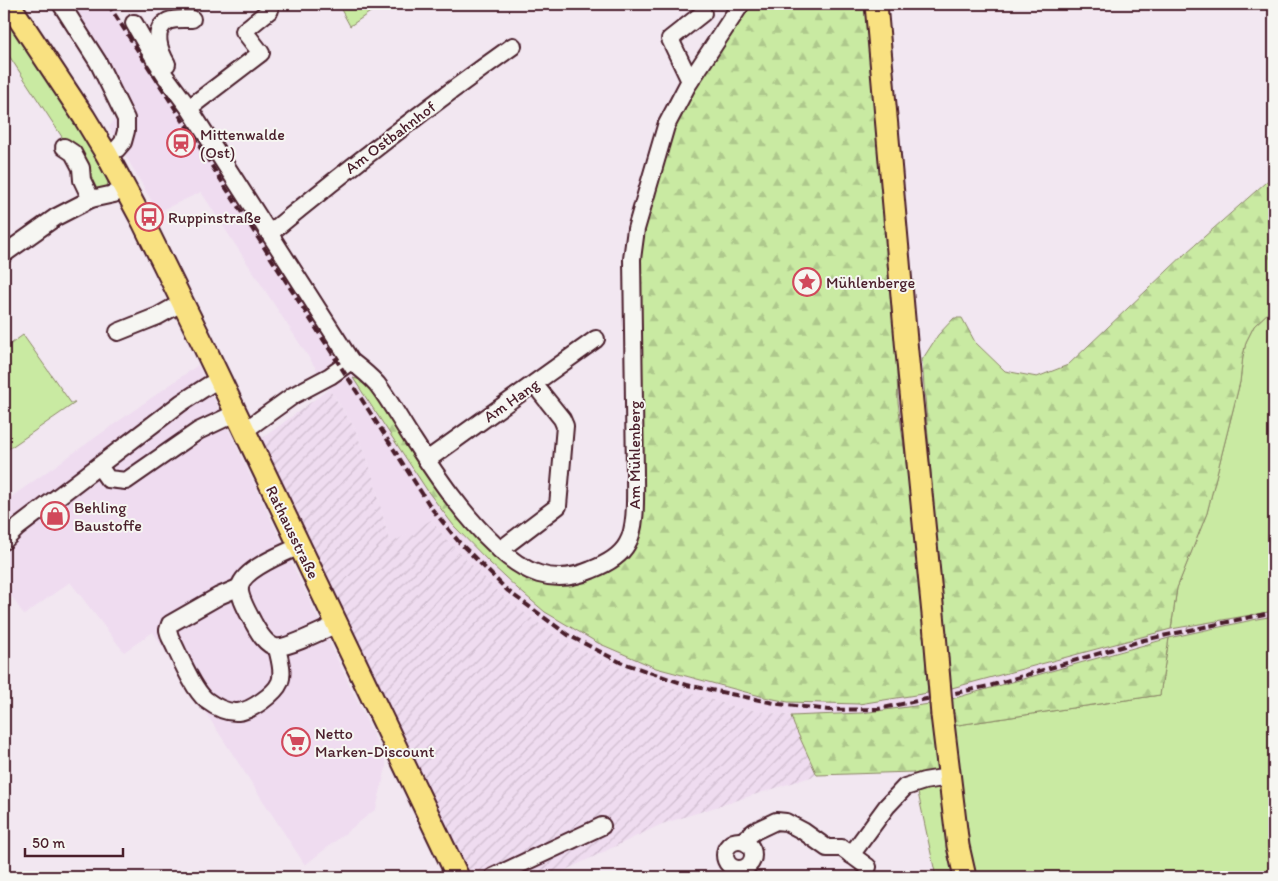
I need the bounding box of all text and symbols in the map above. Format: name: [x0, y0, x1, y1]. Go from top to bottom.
street label: Am Ostbahnhof: [341, 97, 439, 178]
place label: Mittenwalde (Ost): [200, 125, 285, 162]
station icon: Mittenwalde (Ost): [166, 128, 196, 158]
bus stop icon: Ruppinstraße: [134, 202, 164, 232]
place label: Ruppinstraße: [168, 208, 261, 227]
place icon: Mühlenberge: [792, 267, 822, 297]
place label: Mühlenberge: [826, 273, 915, 292]
street label: Am Hang: [480, 374, 543, 426]
street label: Am Mühlenberg: [625, 400, 644, 509]
street label: Rathausstraße: [262, 483, 323, 582]
place label: Behling Baustoffe: [74, 498, 142, 535]
shop icon: Behling Baustoffe: [40, 501, 70, 531]
place label: Netto Marken-Discount: [315, 724, 435, 761]
supermarket icon: Netto Marken-Discount: [281, 727, 311, 757]
scale bar: [25, 826, 122, 858]
text: 50 m: [32, 834, 65, 852]

